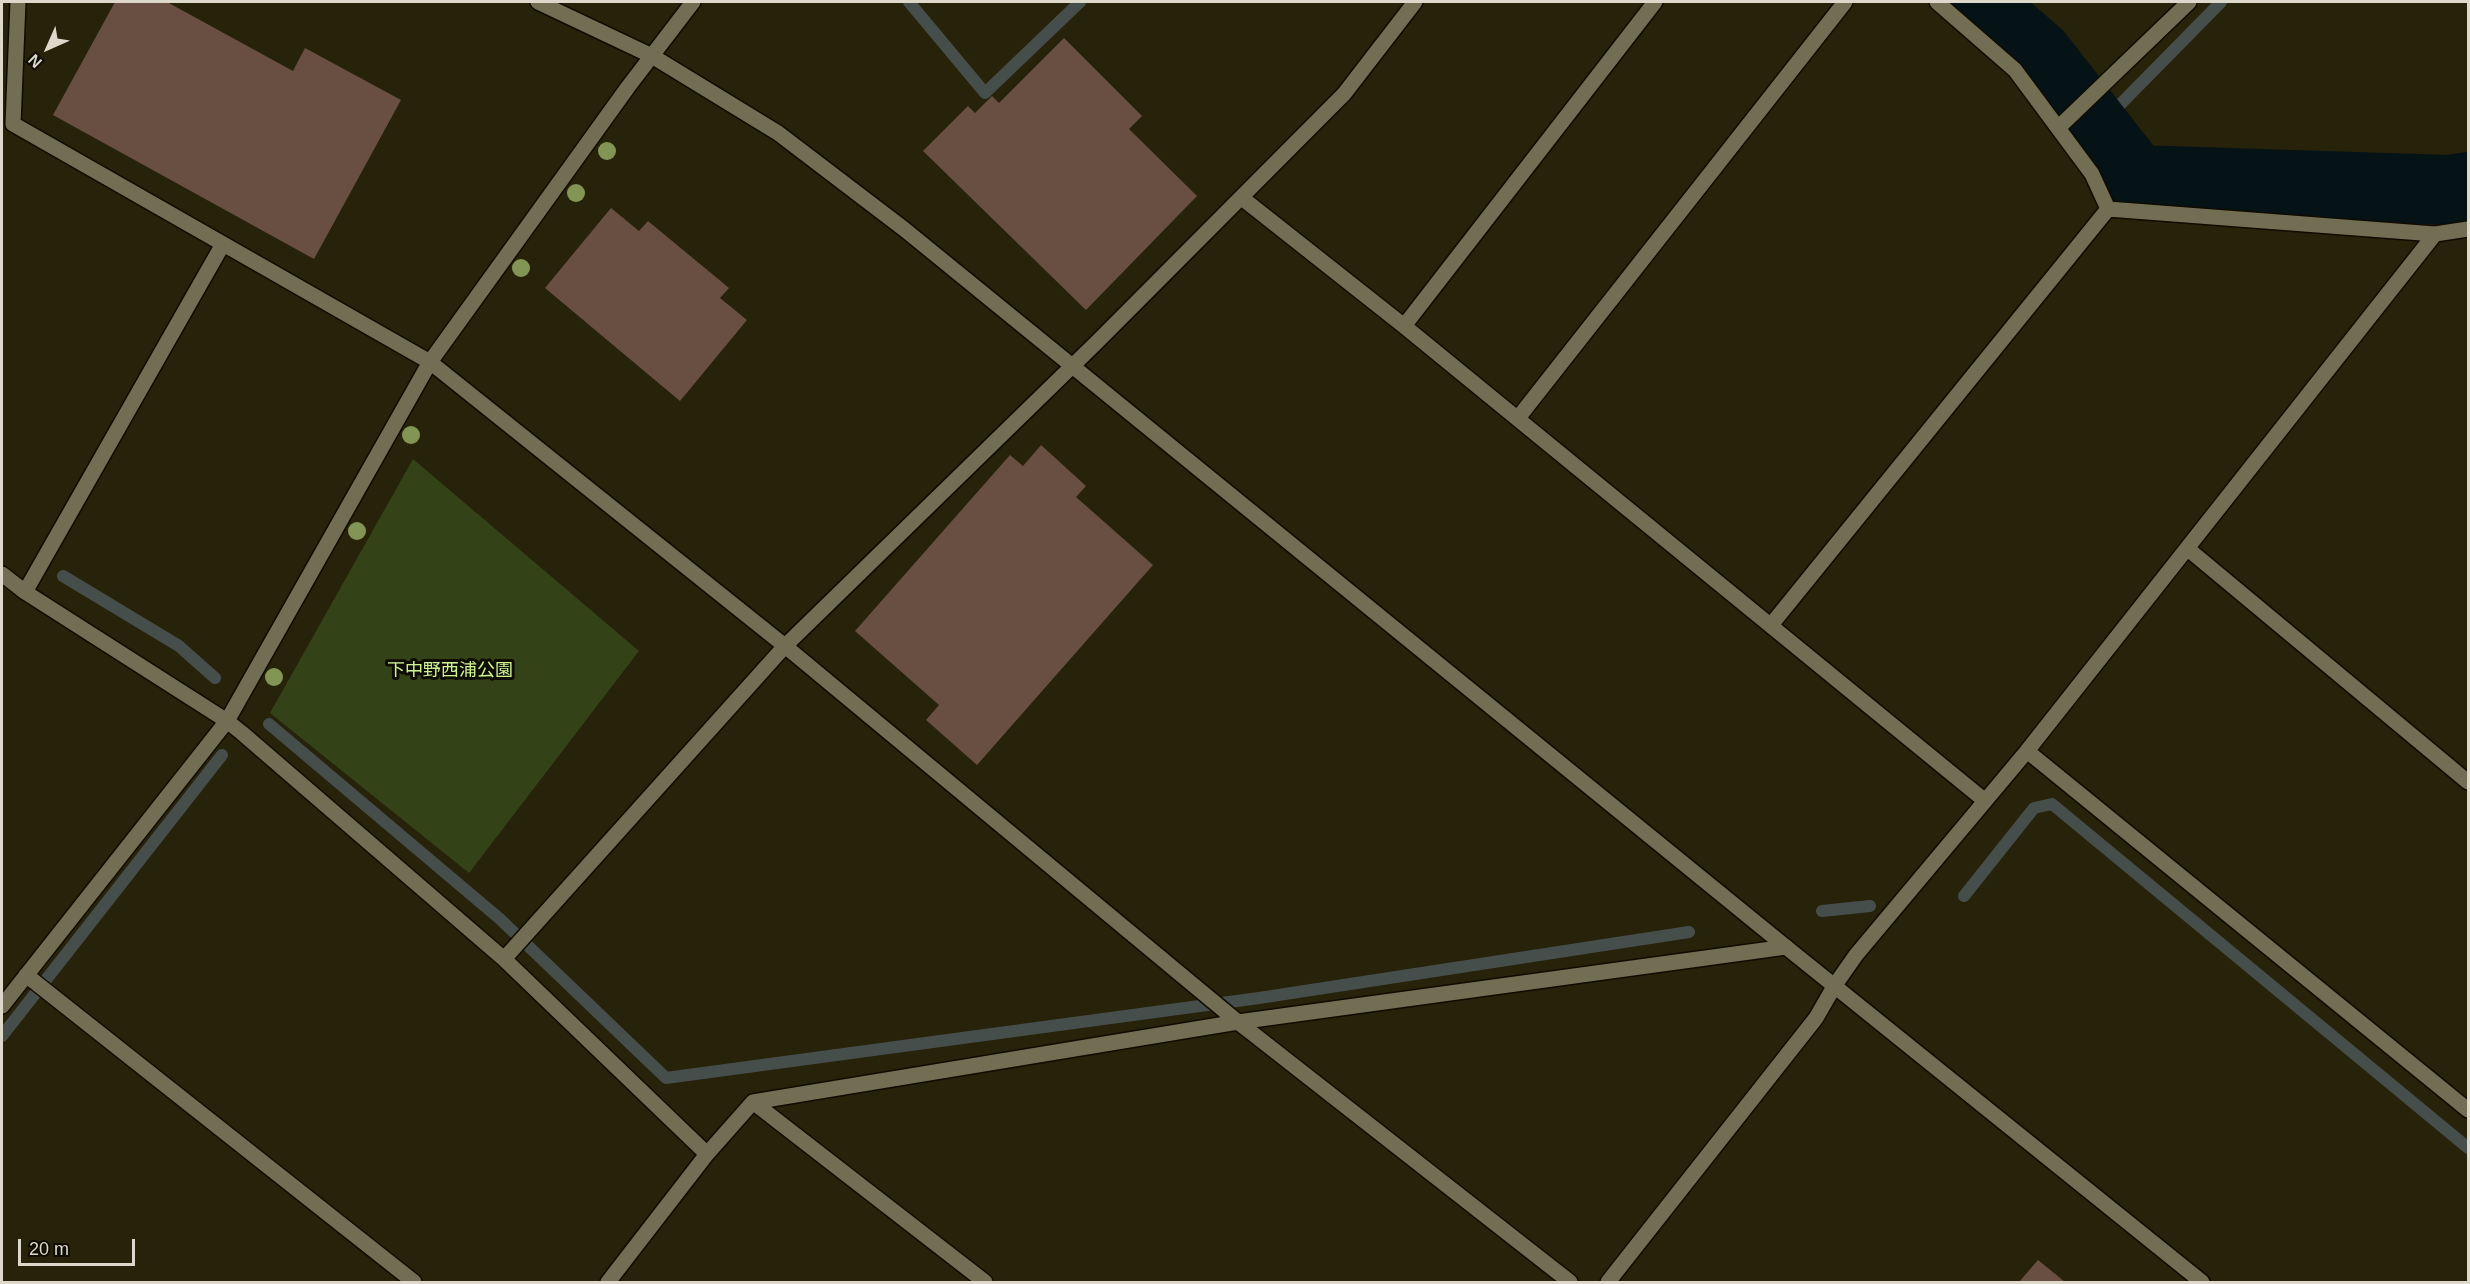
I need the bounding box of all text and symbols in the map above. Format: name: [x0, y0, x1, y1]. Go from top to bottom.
north arrow: [18, 18, 78, 78]
text: N: [25, 51, 45, 71]
park label: 下中野西浦公園: [387, 660, 513, 682]
scale bar: [21, 1227, 138, 1265]
text: 20 m: [29, 1239, 69, 1259]

